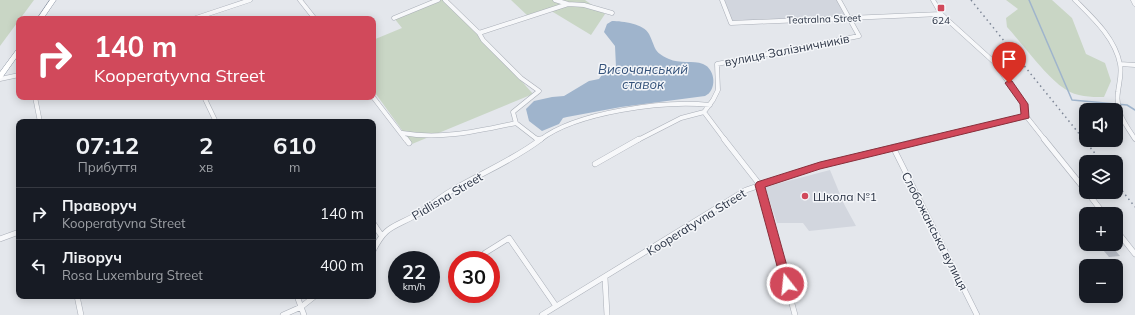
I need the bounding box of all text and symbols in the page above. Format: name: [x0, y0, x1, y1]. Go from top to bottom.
marker: 624: [936, 3, 946, 13]
street label: Teatralna Street: [787, 11, 862, 27]
place label: 624: [932, 14, 950, 27]
text: 140 m: [94, 29, 177, 64]
street label: вулиця Залізничників: [723, 30, 851, 69]
icon: right: [28, 32, 80, 84]
pin: [992, 42, 1026, 83]
icon: arrive: [998, 48, 1020, 70]
water label: Височанський ставок: [598, 61, 688, 92]
text: Kooperatyvna Street: [94, 64, 265, 87]
map controls: [1079, 103, 1123, 303]
button: sound: [1079, 103, 1123, 147]
text: 07:12: [76, 130, 139, 160]
text: 2: [199, 130, 213, 160]
text: 610: [273, 130, 316, 160]
button: layers: [1079, 155, 1123, 199]
text: Прибуття: [78, 159, 137, 175]
text: хв: [199, 159, 213, 175]
text: m: [289, 159, 300, 175]
street label: Pidlisna Street: [409, 169, 485, 223]
street label: Слобожанська вулиця: [899, 169, 971, 293]
street label: Kooperatyvna Street: [644, 185, 748, 259]
place label: Школа №1: [813, 189, 877, 204]
marker: Школа №1: [800, 191, 810, 201]
text: Праворуч: [62, 196, 137, 215]
icon: right: [28, 203, 50, 225]
text: 140 m: [320, 204, 364, 223]
button: +: [1079, 207, 1123, 251]
text: Kooperatyvna Street: [62, 215, 186, 231]
text: Ліворуч: [62, 248, 122, 267]
speed limit sign: 30: [448, 251, 500, 303]
icon: left: [28, 255, 50, 277]
text: 400 m: [320, 256, 364, 275]
text: 22: [402, 259, 426, 284]
button: −: [1079, 259, 1123, 303]
position arrow: [766, 263, 808, 305]
text: Rosa Luxemburg Street: [62, 267, 203, 283]
text: km/h: [403, 280, 425, 293]

